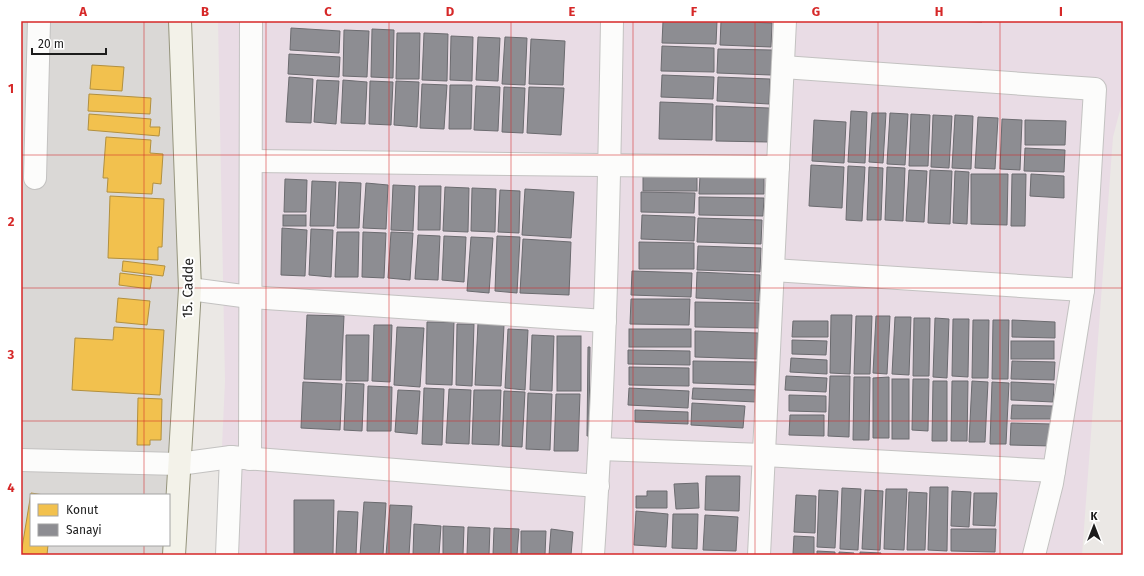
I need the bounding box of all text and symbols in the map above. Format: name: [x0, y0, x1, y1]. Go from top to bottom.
text: A: [78, 4, 87, 19]
text: B: [201, 4, 209, 19]
text: C: [324, 4, 332, 19]
text: D: [446, 4, 455, 19]
text: E: [569, 4, 576, 19]
text: F: [691, 4, 698, 19]
text: G: [812, 4, 820, 19]
text: H: [935, 4, 943, 19]
text: I: [1059, 4, 1063, 19]
scale bar: [32, 30, 106, 56]
text: 20 m: [38, 37, 64, 51]
text: 1: [8, 81, 14, 96]
text: 2: [8, 214, 15, 229]
street label: 15. Cadde: [179, 258, 197, 318]
text: 3: [7, 347, 15, 362]
text: 4: [7, 480, 15, 495]
legend: [30, 494, 170, 546]
text: Konut: [66, 503, 99, 517]
north arrow: [1074, 506, 1114, 546]
text: K: [1091, 510, 1099, 523]
text: Sanayi: [66, 523, 102, 537]

